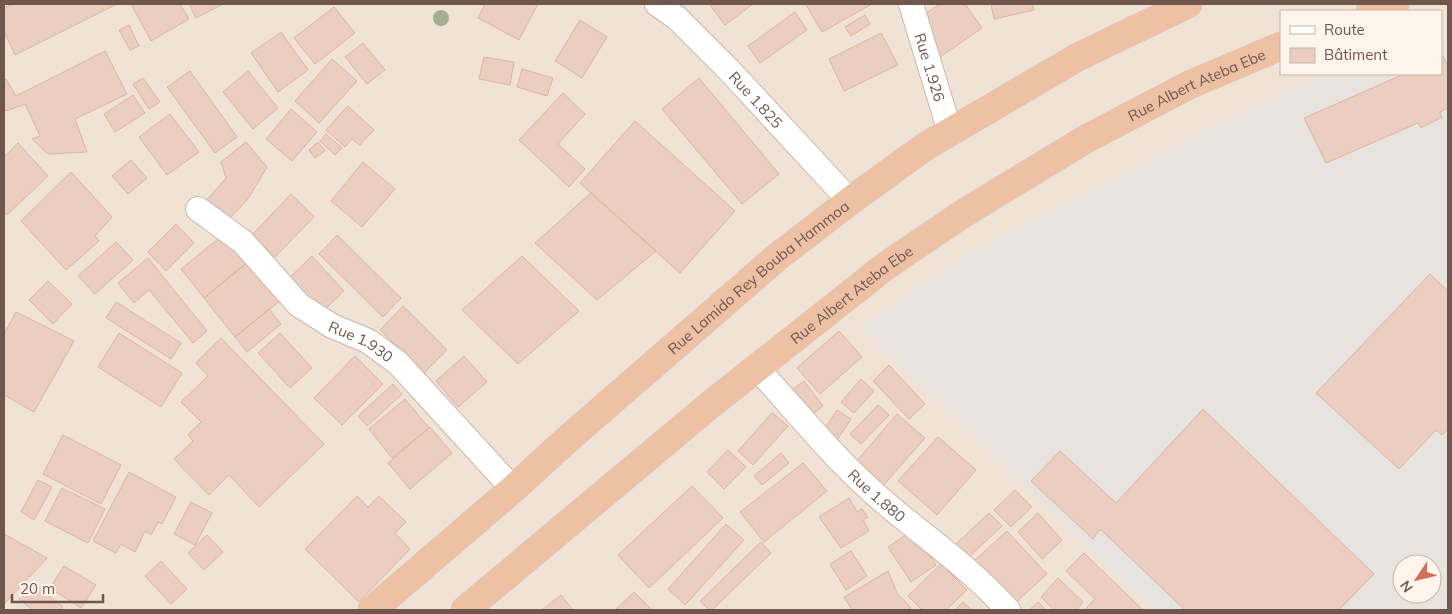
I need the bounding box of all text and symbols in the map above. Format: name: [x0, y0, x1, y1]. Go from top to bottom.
legend: [1280, 10, 1442, 75]
text: Route: [1324, 20, 1365, 39]
street label: Rue 1.926: [911, 31, 950, 104]
street label: Rue Albert Ateba Ebe: [1124, 44, 1268, 125]
text: Bâtiment: [1324, 45, 1387, 64]
street label: Rue 1.825: [725, 67, 787, 132]
street label: Rue Lamido Rey Bouba Hammoa: [663, 196, 853, 358]
street label: Rue Albert Ateba Ebe: [786, 241, 916, 348]
street label: Rue 1.930: [326, 316, 397, 366]
street label: Rue 1.880: [844, 465, 910, 526]
north arrow: [1392, 554, 1442, 604]
scale bar: [12, 572, 104, 604]
text: N: [1396, 577, 1417, 596]
text: 20 m: [20, 579, 55, 598]

